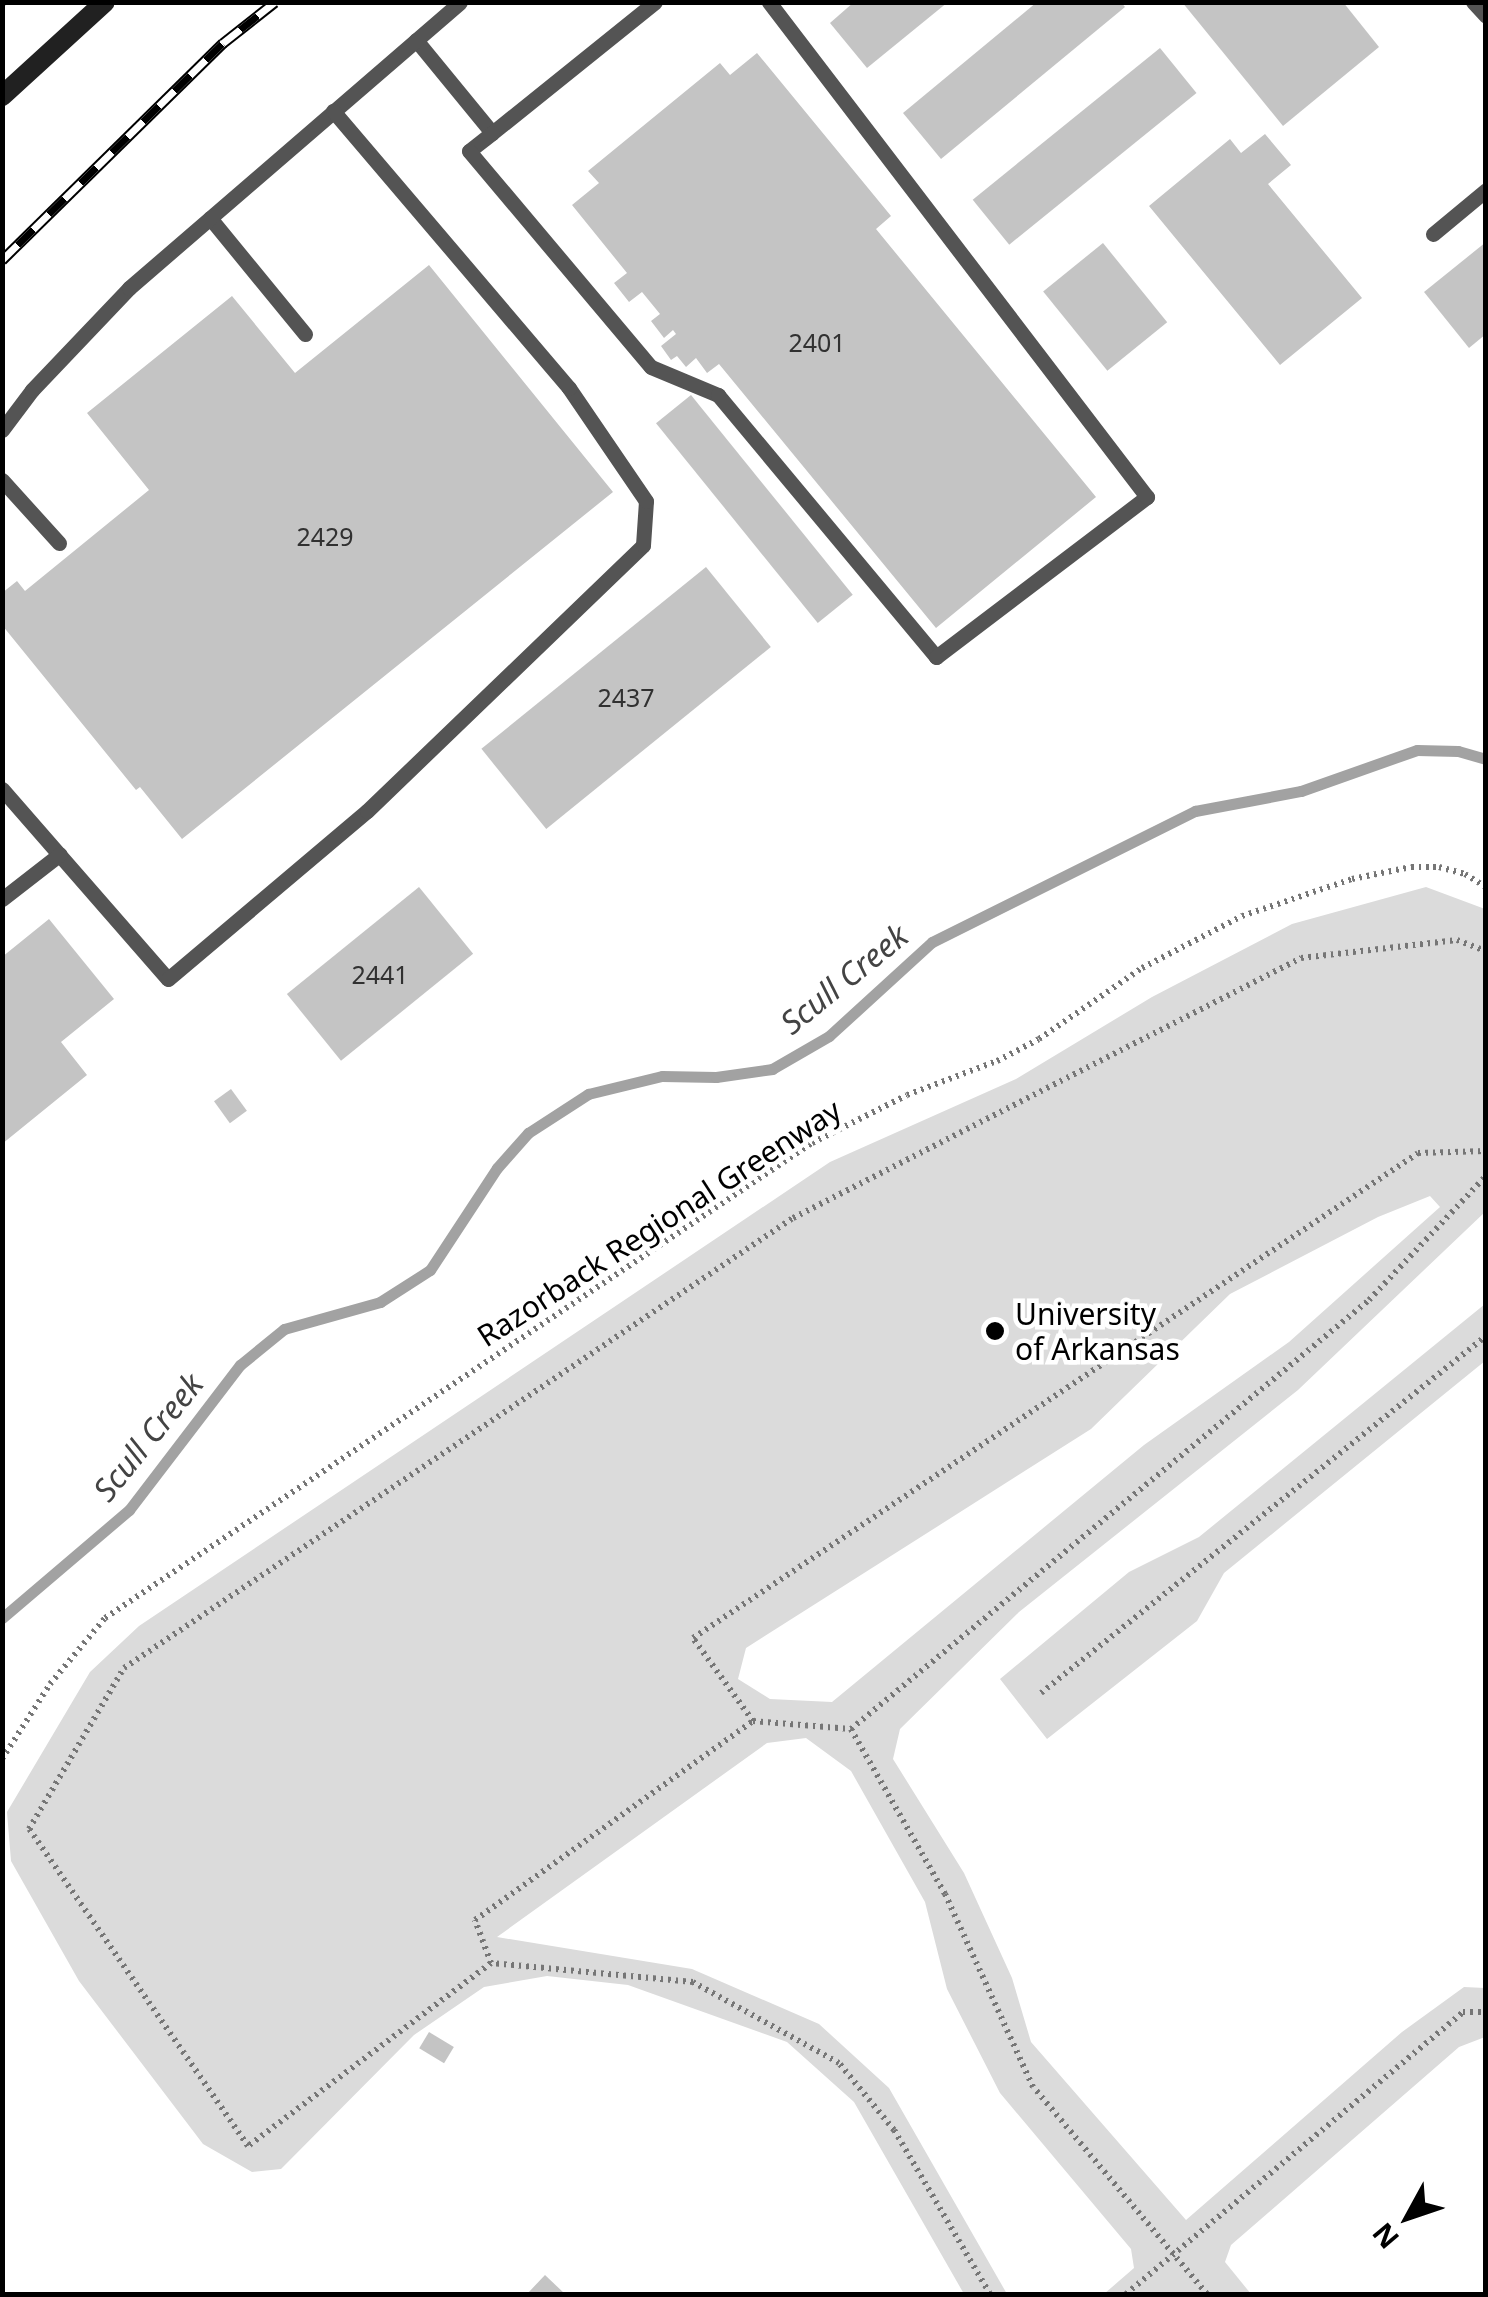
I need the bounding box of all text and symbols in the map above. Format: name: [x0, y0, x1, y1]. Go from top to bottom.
house number: 2401: [788, 327, 846, 357]
house number: 2429: [296, 521, 354, 551]
house number: 2437: [597, 682, 655, 712]
water label: Scull Creek: [773, 916, 915, 1042]
house number: 2441: [351, 959, 409, 989]
street label: Razorback Regional Greenway: [470, 1092, 848, 1354]
place label: University of Arkansas: [1015, 1296, 1180, 1366]
marker: University of Arkansas: [984, 1320, 1006, 1342]
water label: Scull Creek: [85, 1366, 211, 1508]
north arrow: [1358, 2167, 1458, 2267]
text: N: [1363, 2215, 1407, 2257]

